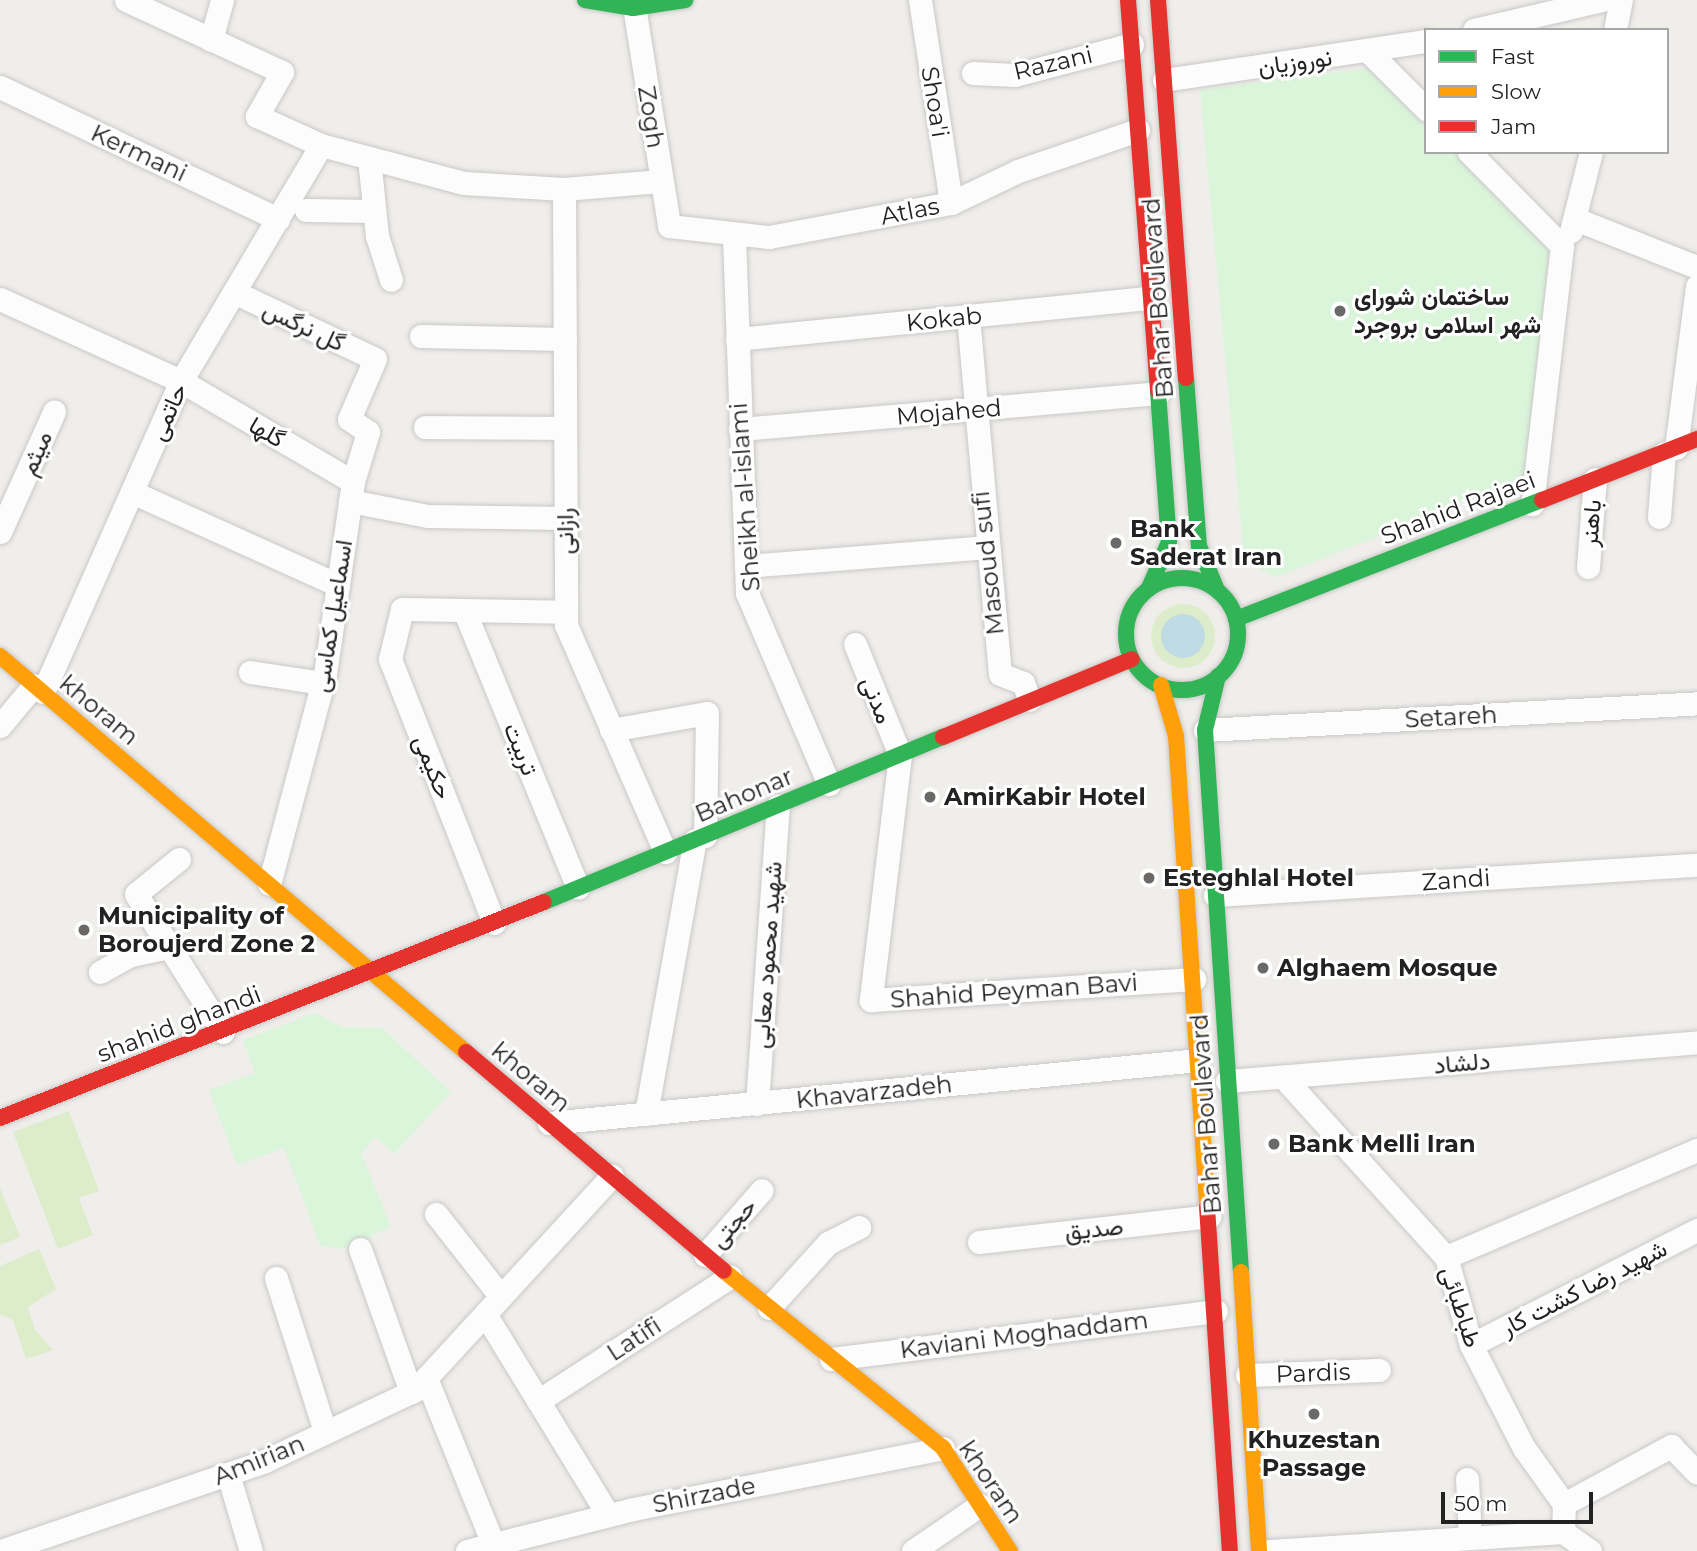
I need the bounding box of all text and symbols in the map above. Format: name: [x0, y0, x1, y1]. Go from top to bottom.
legend: [1424, 28, 1669, 154]
street label: Razani: [1011, 40, 1095, 86]
street label: نوروزیان: [1256, 43, 1334, 81]
text: Fast: [1491, 44, 1535, 69]
street label: Shoa'i: [915, 64, 955, 140]
text: Slow: [1491, 79, 1541, 104]
street label: Zogh: [632, 84, 670, 150]
text: Jam: [1491, 114, 1536, 139]
street label: Kermani: [86, 118, 192, 188]
street label: Atlas: [878, 191, 942, 231]
street label: Bahar Boulevard: [1137, 197, 1179, 399]
place label: ساختمان شورای شهر اسلامی بروجرد: [1354, 283, 1541, 339]
street label: گل نرگس: [258, 295, 350, 357]
street label: Kokab: [905, 301, 983, 337]
marker: ساختمان شورای شهر اسلامی بروجرد: [1332, 303, 1348, 319]
street label: حاتمی: [143, 379, 193, 445]
street label: Mojahed: [895, 393, 1003, 431]
street label: Sheikh al-islami: [724, 402, 766, 592]
street label: گلها: [244, 410, 290, 454]
street label: میثم: [14, 426, 58, 480]
street label: Shahid Rajaei: [1377, 465, 1539, 551]
street label: Masoud sufi: [966, 489, 1010, 637]
street label: باهنر: [1575, 498, 1607, 548]
street label: رازانی: [551, 508, 579, 554]
place label: Bank Saderat Iran: [1130, 515, 1282, 571]
marker: Bank Saderat Iran: [1108, 535, 1124, 551]
street label: اسماعیل کماسی: [306, 538, 358, 694]
street label: khoram: [54, 669, 144, 751]
street label: مدنی: [855, 672, 899, 728]
street label: Setareh: [1404, 700, 1498, 734]
street label: تربیت: [498, 719, 544, 779]
street label: حکیمی: [407, 731, 459, 803]
street label: Bahonar: [691, 762, 797, 828]
place label: AmirKabir Hotel: [944, 783, 1146, 811]
marker: AmirKabir Hotel: [922, 789, 938, 805]
street label: شهید محمود معابی: [746, 860, 788, 1050]
street label: Zandi: [1421, 863, 1491, 897]
place label: Esteghlal Hotel: [1163, 864, 1354, 892]
marker: Esteghlal Hotel: [1141, 870, 1157, 886]
place label: Municipality of Boroujerd Zone 2: [98, 902, 315, 958]
marker: Municipality of Boroujerd Zone 2: [76, 922, 92, 938]
place label: Alghaem Mosque: [1277, 954, 1498, 982]
marker: Alghaem Mosque: [1255, 960, 1271, 976]
street label: Shahid Peyman Bavi: [889, 968, 1139, 1014]
street label: shahid ghandi: [93, 980, 265, 1068]
street label: Bahar Boulevard: [1185, 1013, 1227, 1215]
street label: khoram: [486, 1036, 576, 1118]
street label: دلشاد: [1433, 1046, 1491, 1080]
street label: Khavarzadeh: [794, 1069, 954, 1115]
place label: Bank Melli Iran: [1288, 1130, 1475, 1158]
marker: Bank Melli Iran: [1266, 1136, 1282, 1152]
street label: حجتی: [704, 1192, 762, 1254]
street label: صدیق: [1063, 1212, 1125, 1246]
street label: شهید رضا کشت کار: [1496, 1234, 1672, 1342]
street label: طباطبائی: [1434, 1263, 1488, 1351]
street label: Kaviani Moghaddam: [898, 1305, 1150, 1365]
street label: Latifi: [601, 1311, 667, 1367]
street label: Pardis: [1275, 1357, 1351, 1389]
marker: Khuzestan Passage: [1306, 1406, 1322, 1422]
place label: Khuzestan Passage: [1248, 1426, 1380, 1482]
street label: Amirian: [209, 1429, 309, 1491]
street label: khoram: [953, 1435, 1029, 1529]
street label: Shirzade: [650, 1471, 758, 1519]
scale bar: [1445, 1478, 1597, 1522]
text: 50 m: [1454, 1491, 1508, 1516]

